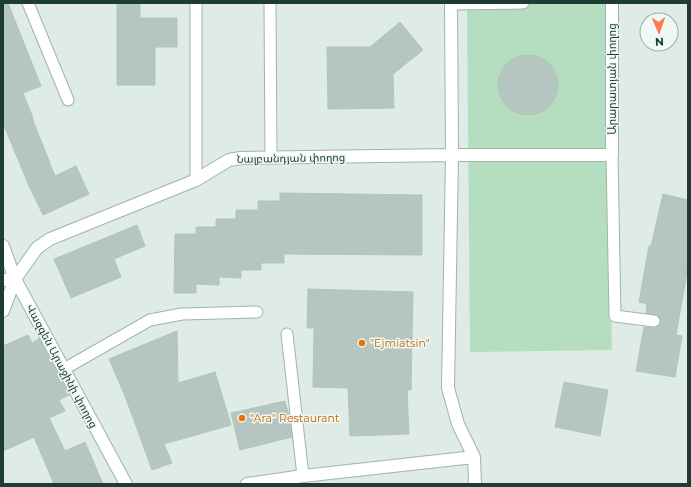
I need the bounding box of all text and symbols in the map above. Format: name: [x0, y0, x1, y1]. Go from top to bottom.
north arrow: [639, 12, 679, 52]
street label: Արարատյան փողոց: [605, 23, 619, 135]
text: N: [655, 35, 664, 49]
street label: Նալբանդյան փողոց: [236, 150, 346, 166]
street label: Վազգեն Արաջինի փողոց: [23, 301, 101, 431]
place label: "Ejmiatsin": [370, 336, 430, 350]
marker: "Ejmiatsin": [357, 338, 367, 348]
place label: "Ara" Restaurant: [250, 411, 340, 425]
marker: "Ara" Restaurant: [237, 413, 247, 423]

